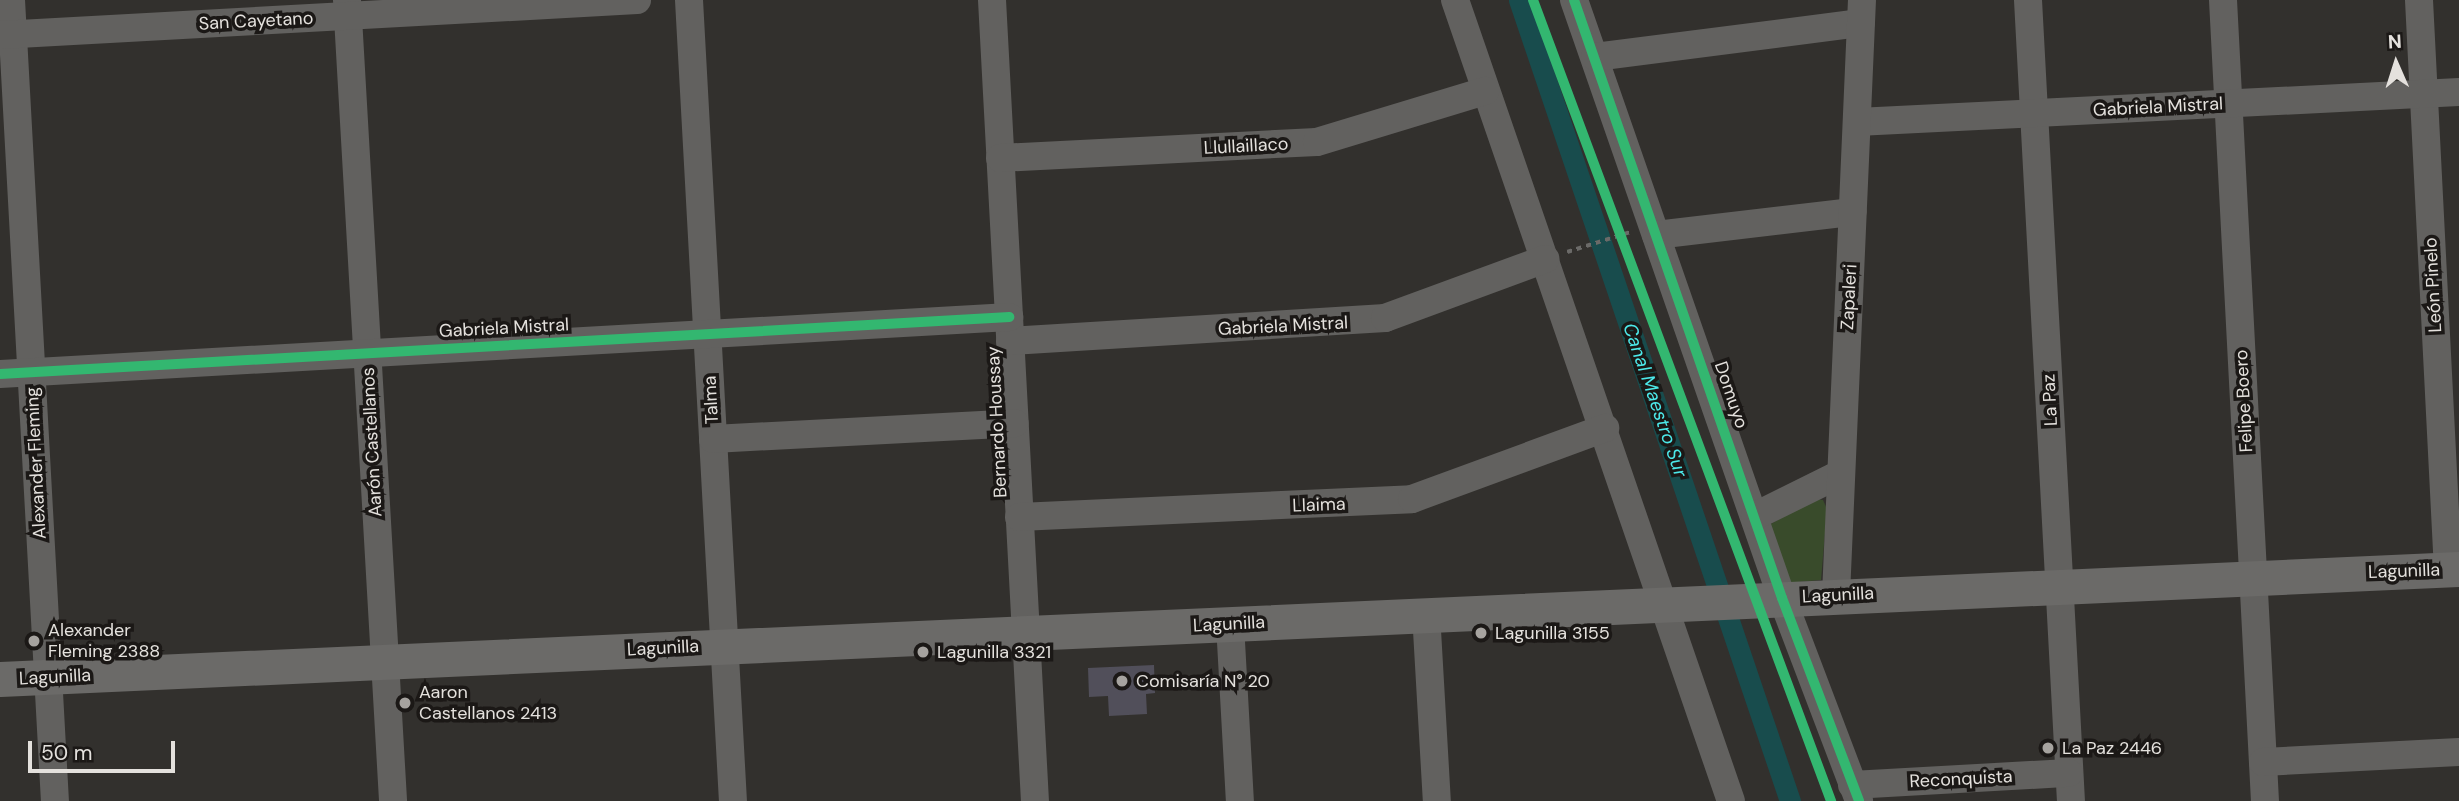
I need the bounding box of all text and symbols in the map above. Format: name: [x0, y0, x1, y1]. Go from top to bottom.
street label: San Cayetano: [198, 7, 314, 35]
north arrow: [2361, 28, 2431, 98]
text: N: [2387, 29, 2402, 54]
street label: Gabriela Mistral: [2092, 93, 2224, 121]
street label: Llullaillaco: [1203, 133, 1289, 159]
street label: León Pinelo: [2420, 237, 2446, 333]
street label: Zapaleri: [1836, 264, 1862, 330]
street label: Gabriela Mistral: [1217, 312, 1349, 340]
street label: Gabriela Mistral: [438, 314, 570, 342]
water label: Canal Maestro Sur: [1618, 320, 1692, 480]
street label: Bernardo Houssay: [982, 346, 1012, 498]
street label: Felipe Boero: [2231, 349, 2257, 453]
street label: Domuyo: [1710, 359, 1752, 431]
street label: Aarón Castellanos: [357, 367, 387, 517]
street label: La Paz: [2038, 373, 2062, 427]
street label: Talma: [699, 375, 723, 425]
street label: Alexander Fleming: [21, 386, 51, 540]
street label: Llaima: [1292, 493, 1346, 517]
street label: Lagunilla: [2368, 559, 2440, 583]
street label: Lagunilla: [1801, 582, 1875, 608]
street label: Lagunilla: [1192, 611, 1266, 637]
place label: Alexander Fleming 2388: [48, 620, 160, 662]
place label: Lagunilla 3155: [1495, 622, 1610, 644]
marker: Lagunilla 3155: [1473, 625, 1489, 641]
marker: Alexander Fleming 2388: [26, 633, 42, 649]
street label: Lagunilla: [626, 635, 700, 661]
place label: Lagunilla 3321: [937, 641, 1051, 663]
marker: Lagunilla 3321: [915, 644, 931, 660]
street label: Lagunilla: [18, 664, 92, 690]
place label: Comisaría N° 20: [1136, 670, 1270, 692]
marker: Comisaría N° 20: [1114, 673, 1130, 689]
place label: Aaron Castellanos 2413: [419, 682, 557, 724]
marker: Aaron Castellanos 2413: [397, 695, 413, 711]
scale bar: [32, 728, 178, 772]
place label: La Paz 2446: [2062, 737, 2162, 759]
text: 50 m: [41, 739, 92, 767]
marker: La Paz 2446: [2040, 740, 2056, 756]
street label: Reconquista: [1909, 766, 2013, 792]

